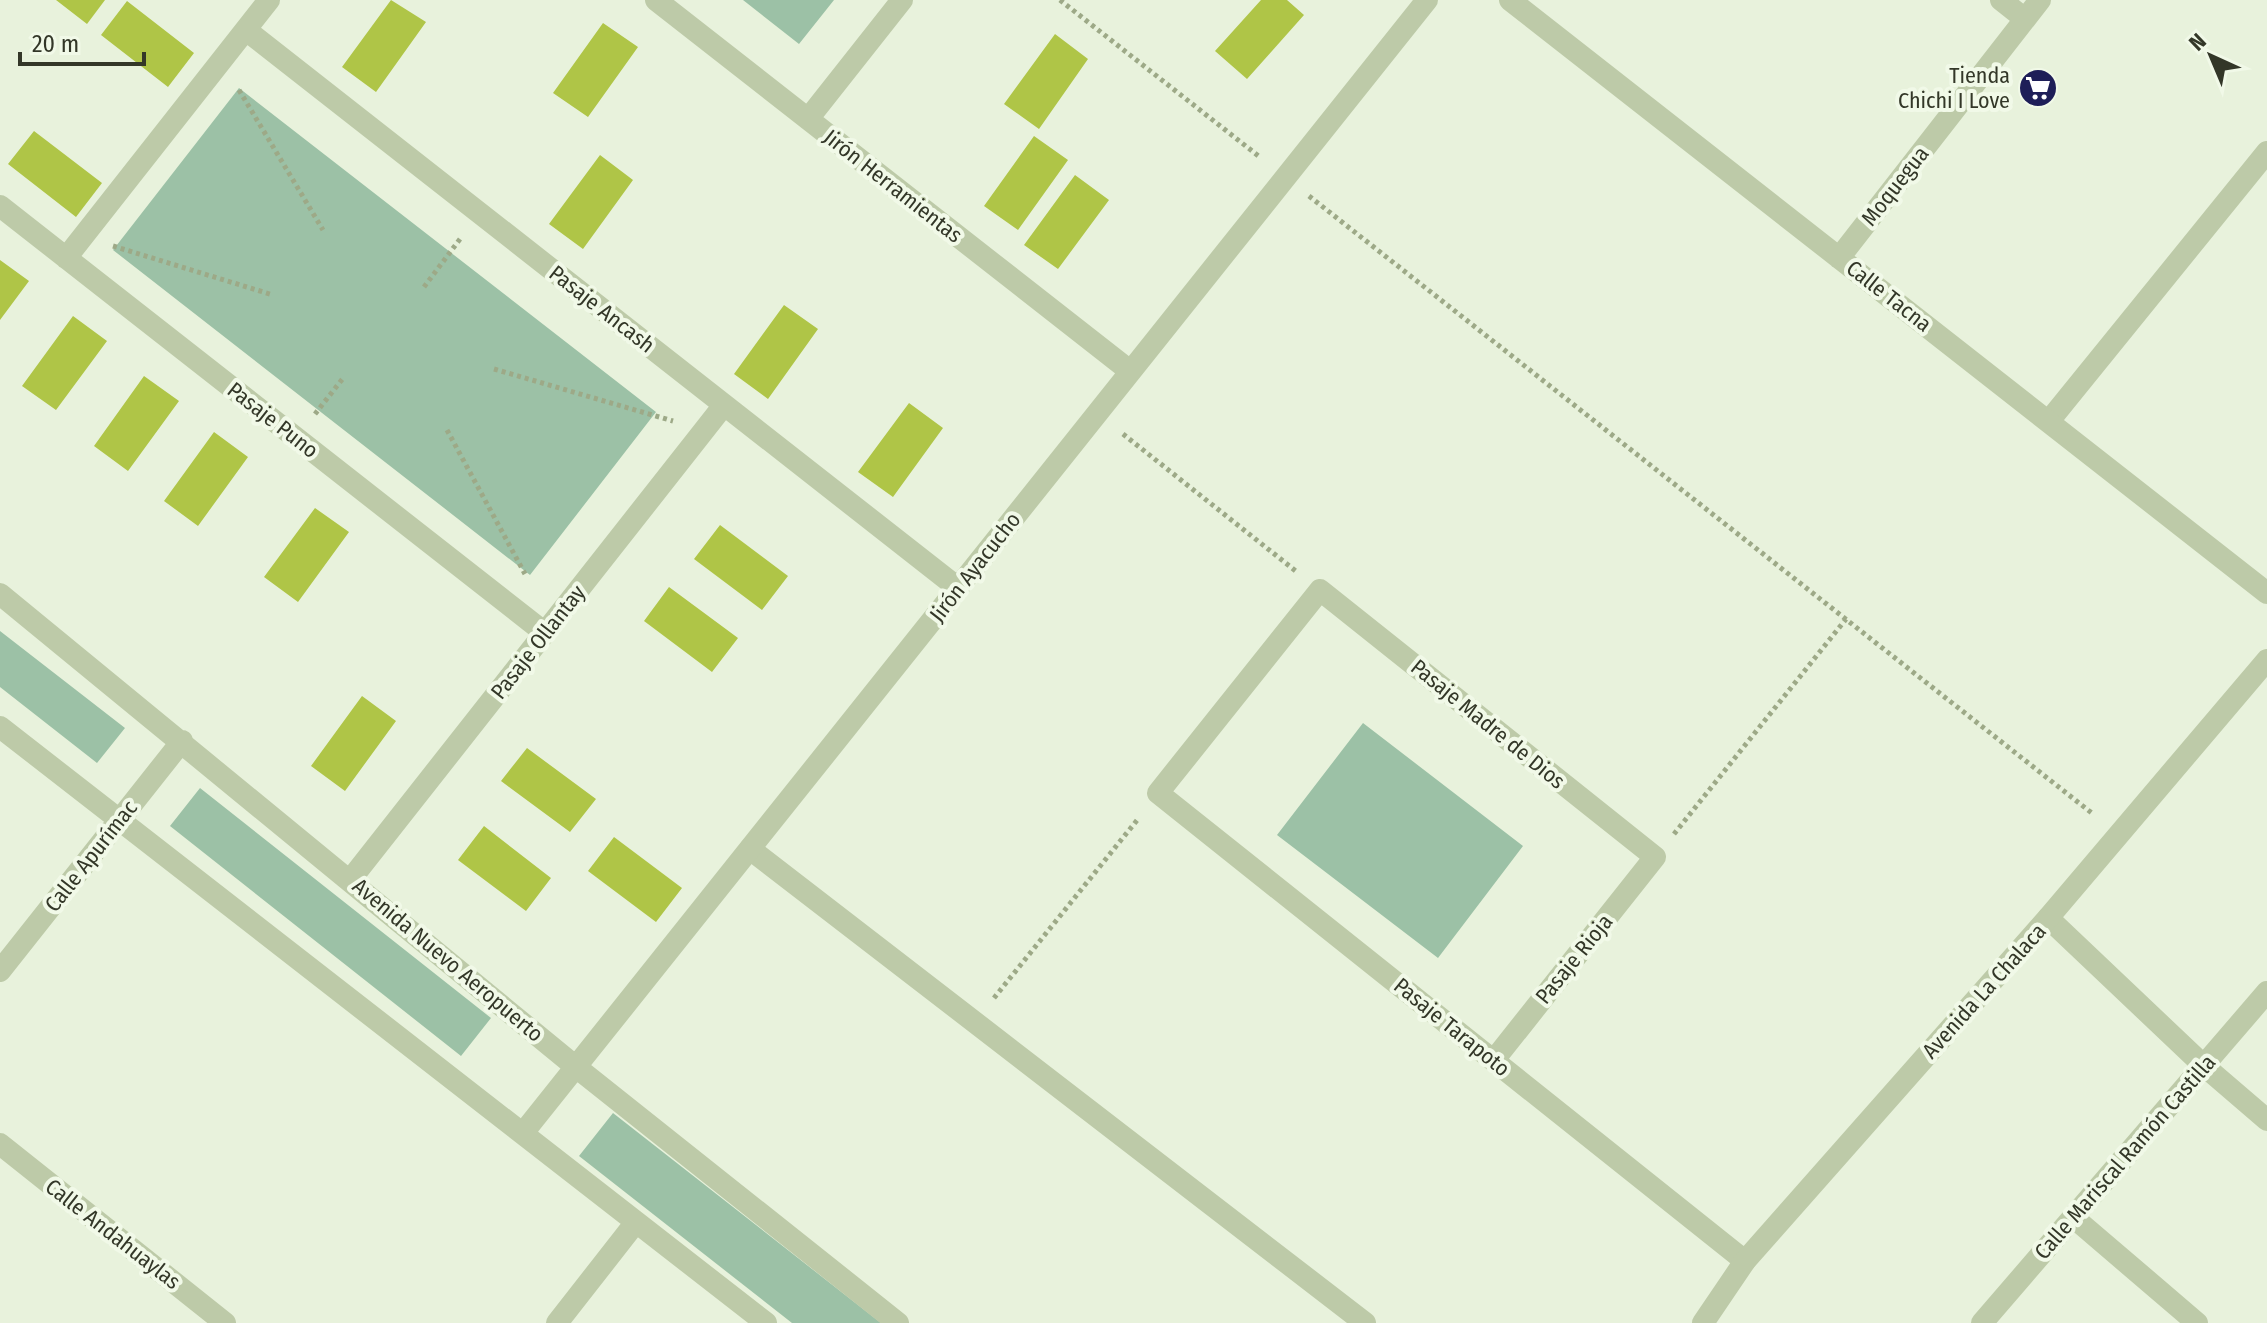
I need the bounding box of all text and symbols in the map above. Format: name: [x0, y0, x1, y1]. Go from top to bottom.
scale bar: [20, 16, 144, 66]
north arrow: [2171, 16, 2251, 96]
text: N: [2183, 28, 2212, 56]
text: 20 m: [32, 30, 79, 58]
place label: Tienda Chichi I Love: [1898, 62, 2010, 114]
supermarket icon: Tienda Chichi I Love: [2017, 67, 2059, 109]
street label: Jirón Herramientas: [818, 123, 968, 249]
street label: Moquegua: [1855, 141, 1935, 231]
street label: Calle Tacna: [1841, 254, 1937, 338]
street label: Pasaje Ancash: [544, 259, 660, 359]
street label: Pasaje Puno: [222, 376, 324, 464]
street label: Jirón Ayacucho: [924, 507, 1026, 627]
street label: Pasaje Ollantay: [485, 579, 591, 704]
street label: Pasaje Madre de Dios: [1405, 653, 1571, 795]
street label: Calle Apurímac: [39, 794, 143, 917]
street label: Avenida Nuevo Aeropuerto: [347, 872, 549, 1048]
street label: Pasaje Rioja: [1530, 909, 1618, 1009]
street label: Avenida La Chalaca: [1916, 918, 2052, 1064]
street label: Pasaje Tarapoto: [1388, 972, 1516, 1082]
street label: Calle Mariscal Ramón Castilla: [2029, 1049, 2221, 1265]
street label: Calle Andahuaylas: [40, 1173, 186, 1295]

